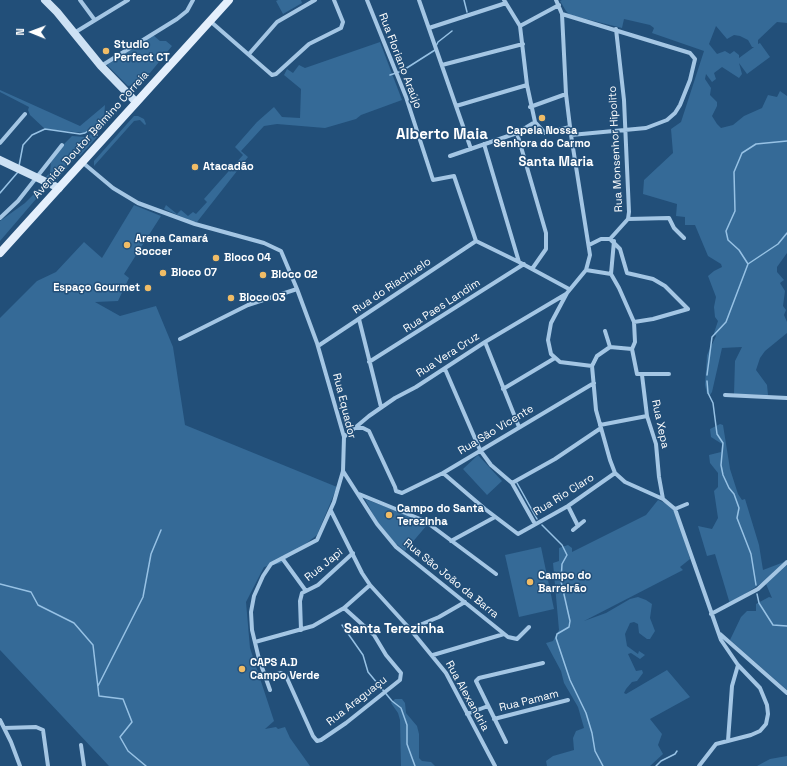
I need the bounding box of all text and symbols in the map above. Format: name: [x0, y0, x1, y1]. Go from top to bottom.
street label: Rua Floriano Araújo: [376, 11, 424, 111]
north arrow: [12, 12, 52, 52]
text: N: [13, 28, 27, 36]
place label: Studio Perfect CT: [114, 38, 170, 64]
marker: Studio Perfect CT: [101, 46, 111, 56]
street label: Avenida Doutor Belmino Correia: [30, 69, 152, 201]
street label: Rua Monsenhor Hipolito: [606, 86, 626, 212]
marker: Capela Nossa Senhora do Carmo: [537, 113, 547, 123]
place label: Capela Nossa Senhora do Carmo: [493, 124, 591, 150]
district label: Alberto Maia: [396, 126, 488, 144]
district label: Santa Maria: [518, 154, 594, 170]
place label: Atacadão: [203, 160, 254, 174]
marker: Atacadão: [190, 162, 200, 172]
place label: Arena Camará Soccer: [135, 232, 208, 258]
marker: Arena Camará Soccer: [122, 240, 132, 250]
place label: Bloco 04: [224, 251, 271, 265]
marker: Bloco 04: [211, 253, 221, 263]
street label: Rua do Riachuelo: [350, 255, 434, 317]
place label: Bloco 07: [171, 266, 217, 280]
marker: Bloco 07: [158, 268, 168, 278]
place label: Bloco 02: [271, 268, 318, 282]
marker: Bloco 02: [258, 270, 268, 280]
street label: Rua Paes Landim: [401, 276, 483, 336]
place label: Espaço Gourmet: [53, 281, 140, 295]
marker: Espaço Gourmet: [143, 283, 153, 293]
place label: Bloco 03: [239, 291, 286, 305]
marker: Bloco 03: [226, 293, 236, 303]
street label: Rua Vera Cruz: [414, 330, 482, 380]
street label: Rua Equador: [329, 372, 359, 440]
street label: Rua Xepa: [648, 398, 672, 450]
street label: Rua São Vicente: [456, 402, 536, 458]
street label: Rua Rio Claro: [531, 471, 597, 519]
place label: Campo do Santa Terezinha: [397, 502, 484, 528]
marker: Campo do Santa Terezinha: [384, 510, 394, 520]
street label: Rua São João da Barra: [401, 537, 501, 621]
street label: Rua Japi: [302, 546, 346, 584]
place label: Campo do Barreirão: [538, 569, 591, 595]
marker: Campo do Barreirão: [525, 577, 535, 587]
district label: Santa Terezinha: [344, 621, 444, 637]
place label: CAPS A.D Campo Verde: [250, 656, 320, 682]
street label: Rua Alexandria: [442, 659, 492, 733]
marker: CAPS A.D Campo Verde: [237, 664, 247, 674]
street label: Rua Araguaçu: [324, 673, 390, 729]
street label: Rua Pamam: [498, 687, 560, 715]

